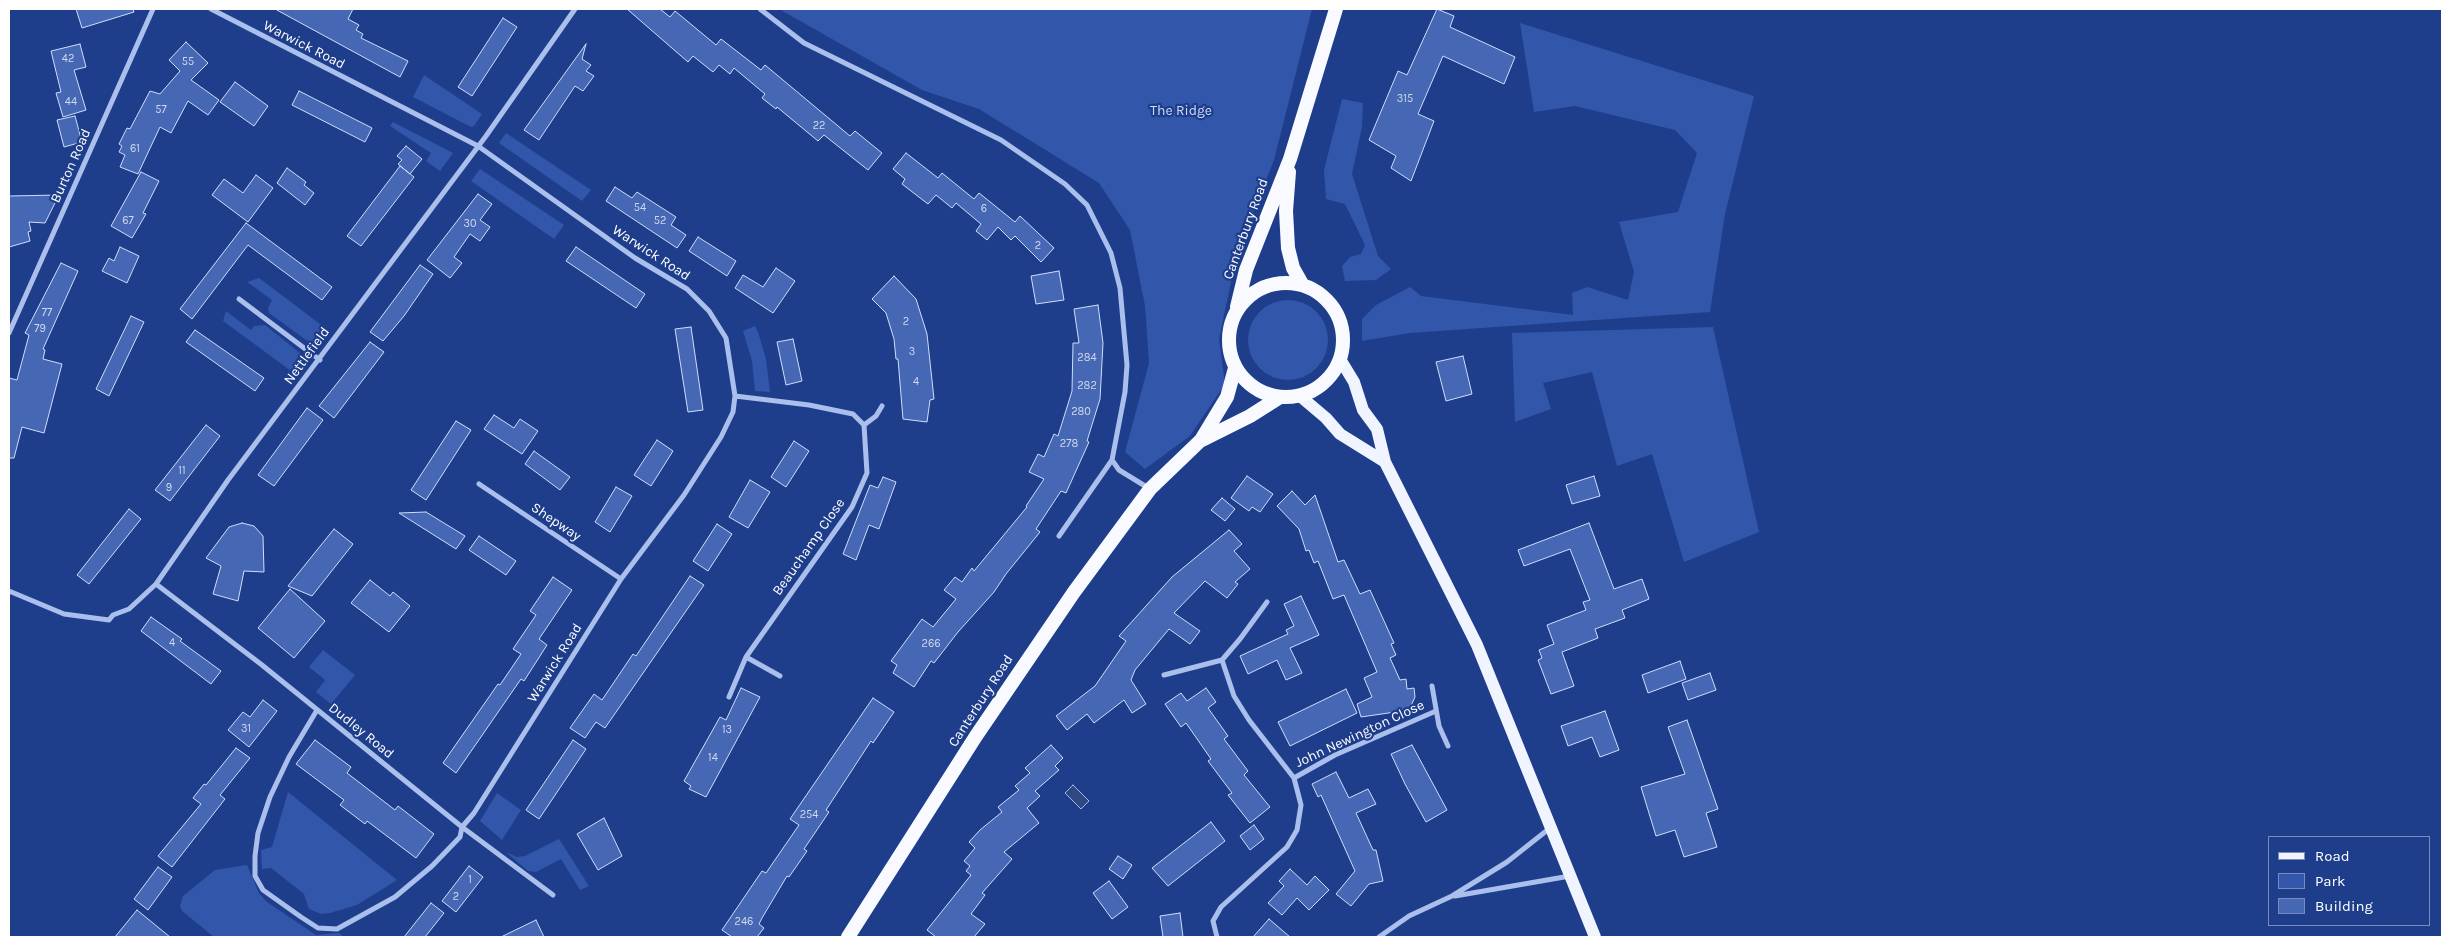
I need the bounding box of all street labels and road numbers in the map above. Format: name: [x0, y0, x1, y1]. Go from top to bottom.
street label: Warwick Road: [260, 17, 348, 73]
street label: Burton Road: [47, 126, 95, 206]
street label: Canterbury Road: [1220, 176, 1272, 282]
street label: Warwick Road: [609, 221, 693, 285]
street label: Nettlefield: [281, 324, 333, 388]
street label: Beauchamp Close: [769, 495, 849, 599]
street label: Shepway: [528, 499, 584, 545]
street label: Warwick Road: [524, 620, 586, 706]
street label: Canterbury Road: [945, 652, 1017, 750]
street label: John Newington Close: [1293, 697, 1427, 771]
street label: Dudley Road: [325, 700, 397, 762]

